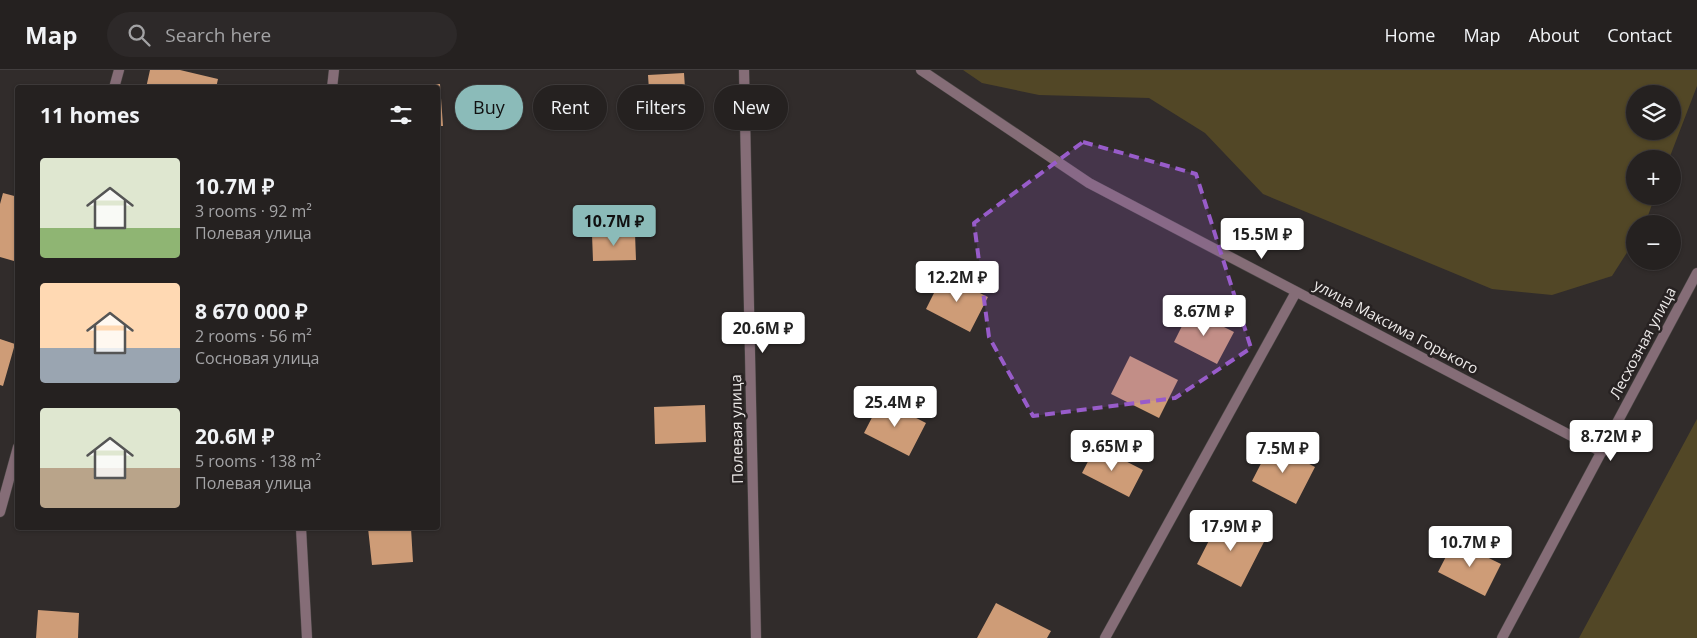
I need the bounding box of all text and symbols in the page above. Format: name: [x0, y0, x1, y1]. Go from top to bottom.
search box: [107, 12, 457, 57]
text: Map: [25, 18, 77, 51]
icon: search: [125, 21, 153, 49]
text: Search here: [165, 22, 271, 48]
text: Home: [1385, 23, 1435, 47]
text: Map: [1463, 23, 1501, 47]
text: About: [1529, 23, 1579, 47]
text: Contact: [1607, 23, 1672, 47]
chip: Buy: [455, 85, 523, 130]
chip: Rent: [533, 85, 607, 130]
chip: Filters: [617, 85, 704, 130]
chip: New: [714, 85, 788, 130]
map controls: [1626, 85, 1681, 270]
button: layers: [1626, 85, 1681, 140]
text: 11 homes: [40, 101, 140, 129]
icon: filters: [387, 101, 415, 129]
button: +: [1626, 150, 1681, 205]
text: 10.7M ₽: [195, 172, 275, 200]
icon: home: [80, 178, 140, 238]
text: 3 rooms · 92 m²: [195, 200, 312, 222]
pin: 10.7M ₽: [568, 204, 660, 247]
text: 10.7M ₽: [584, 210, 644, 232]
button: −: [1626, 215, 1681, 270]
pin: 15.5M ₽: [1216, 218, 1308, 260]
text: Полевая улица: [195, 222, 312, 244]
text: 15.5M ₽: [1232, 223, 1292, 245]
pin: 12.2M ₽: [911, 260, 1003, 303]
text: 12.2M ₽: [927, 266, 987, 288]
street label: улица Максима Горького: [1311, 274, 1482, 378]
street label: Лесхозная улица: [1604, 283, 1680, 402]
pin: 8.67M ₽: [1158, 294, 1250, 337]
text: 8 670 000 ₽: [195, 297, 308, 325]
text: 8.67M ₽: [1174, 300, 1234, 322]
icon: home: [80, 303, 140, 363]
pin: 20.6M ₽: [717, 312, 809, 354]
text: 20.6M ₽: [733, 317, 793, 339]
text: 2 rooms · 56 m²: [195, 325, 312, 347]
text: Сосновая улица: [195, 347, 319, 369]
street label: Полевая улица: [725, 374, 747, 484]
pin: 25.4M ₽: [849, 386, 941, 428]
text: 25.4M ₽: [865, 391, 925, 413]
pin: 8.72M ₽: [1565, 420, 1657, 462]
text: 20.6M ₽: [195, 422, 275, 450]
text: 8.72M ₽: [1581, 425, 1641, 447]
icon: home: [80, 428, 140, 488]
pin: 9.65M ₽: [1066, 430, 1158, 472]
pin: 7.5M ₽: [1242, 432, 1324, 474]
text: 9.65M ₽: [1082, 435, 1142, 457]
text: 7.5M ₽: [1257, 437, 1309, 459]
text: 5 rooms · 138 m²: [195, 450, 321, 472]
text: Полевая улица: [195, 472, 312, 494]
pin: 17.9M ₽: [1185, 510, 1277, 552]
text: 17.9M ₽: [1201, 515, 1261, 537]
pin: 10.7M ₽: [1424, 526, 1516, 568]
text: 10.7M ₽: [1440, 531, 1500, 553]

